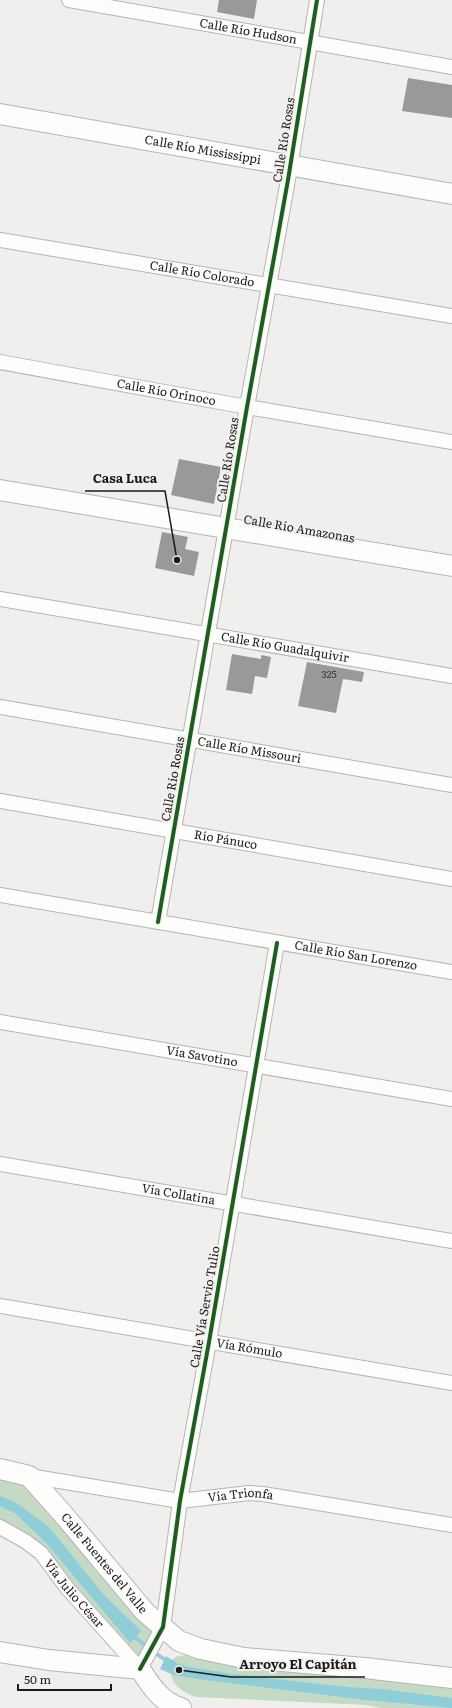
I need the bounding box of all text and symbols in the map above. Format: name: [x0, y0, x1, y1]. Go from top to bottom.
street label: Calle Río Hudson: [198, 13, 299, 48]
street label: Calle Río Rosas: [267, 96, 299, 184]
street label: Calle Río Mississippi: [143, 130, 263, 168]
street label: Calle Río Colorado: [149, 255, 256, 291]
street label: Calle Río Orinoco: [116, 373, 217, 409]
street label: Calle Río Rosas: [211, 416, 243, 504]
callout: Casa Luca: [85, 466, 165, 491]
text: Casa Luca: [93, 468, 158, 487]
street label: Calle Río Amazonas: [242, 509, 357, 547]
street label: Calle Río Guadalquivir: [220, 627, 351, 666]
house number: 325: [321, 666, 337, 681]
street label: Calle Río Missouri: [196, 731, 303, 767]
street label: Calle Río Rosas: [156, 734, 188, 823]
street label: Río Pánuco: [193, 825, 259, 853]
street label: Calle Río San Lorenzo: [293, 935, 419, 974]
street label: Vía Savotino: [165, 1041, 239, 1070]
street label: Vía Collatina: [140, 1178, 217, 1209]
street label: Calle Vía Servio Tulio: [184, 1244, 224, 1369]
street label: Vía Rómulo: [215, 1333, 284, 1362]
street label: Vía Trionfa: [207, 1483, 275, 1506]
street label: Calle Fuentes del Valle: [57, 1508, 153, 1617]
street label: Vía Julio César: [40, 1555, 109, 1632]
callout: Arroyo El Capitán: [231, 1652, 365, 1677]
text: Arroyo El Capitán: [239, 1654, 357, 1673]
scale bar: [18, 1666, 111, 1692]
text: 50 m: [24, 1670, 51, 1688]

